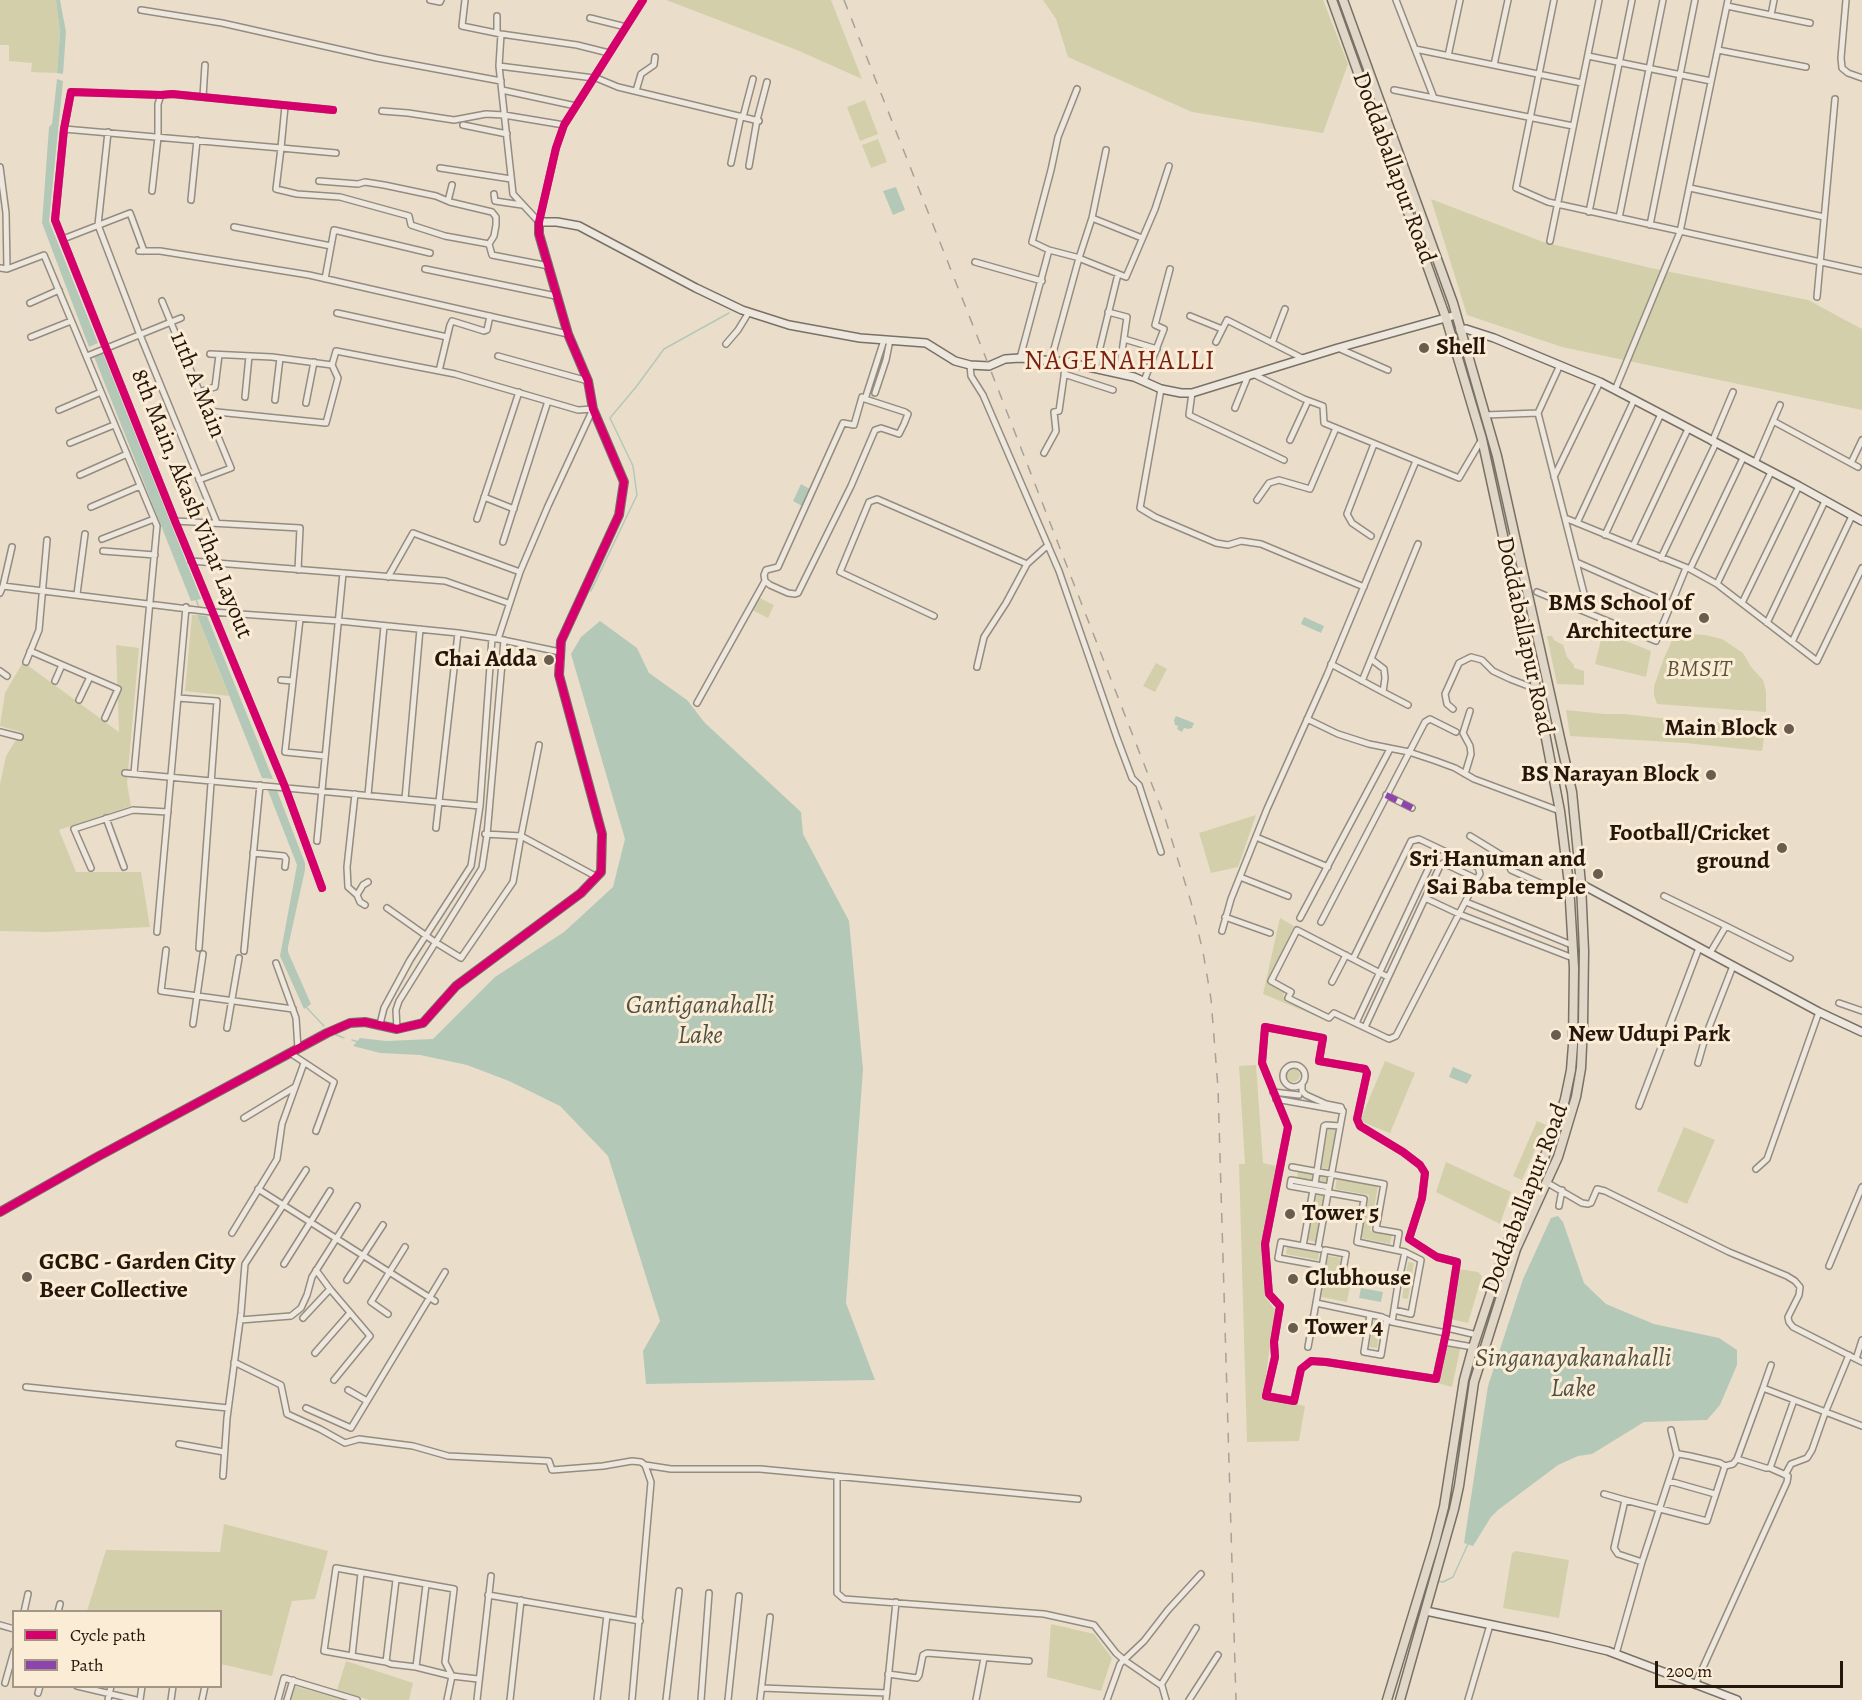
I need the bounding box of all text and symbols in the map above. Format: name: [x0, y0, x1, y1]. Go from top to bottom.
street label: Doddaballapur Road: [1345, 68, 1441, 268]
street label: 11th A Main: [163, 328, 231, 442]
place label: Shell: [1436, 334, 1485, 362]
marker: Shell: [1417, 341, 1431, 355]
district label: NAGENAHALLI: [1024, 346, 1216, 378]
street label: 8th Main, Akash Vihar Layout: [124, 365, 258, 643]
street label: Doddaballapur Road: [1489, 534, 1559, 738]
place label: BMS School of Architecture: [1548, 590, 1692, 646]
marker: BMS School of Architecture: [1697, 611, 1711, 625]
place label: Chai Adda: [434, 646, 537, 674]
marker: Chai Adda: [542, 653, 556, 667]
park label: BMSIT: [1666, 656, 1732, 684]
place label: Main Block: [1664, 715, 1777, 743]
marker: Main Block: [1782, 722, 1796, 736]
place label: BS Narayan Block: [1521, 761, 1699, 789]
marker: BS Narayan Block: [1704, 768, 1718, 782]
place label: Football/Cricket ground: [1609, 820, 1770, 876]
marker: Football/Cricket ground: [1775, 841, 1789, 855]
place label: Sri Hanuman and Sai Baba temple: [1409, 846, 1586, 902]
marker: Sri Hanuman and Sai Baba temple: [1591, 867, 1605, 881]
water label: Gantiganahalli Lake: [626, 991, 774, 1052]
place label: New Udupi Park: [1568, 1021, 1730, 1049]
marker: New Udupi Park: [1549, 1028, 1563, 1042]
street label: Doddaballapur Road: [1476, 1100, 1576, 1298]
place label: Tower 5: [1302, 1200, 1379, 1228]
marker: Tower 5: [1283, 1207, 1297, 1221]
place label: GCBC - Garden City Beer Collective: [39, 1249, 235, 1305]
place label: Clubhouse: [1305, 1265, 1411, 1293]
marker: GCBC - Garden City Beer Collective: [20, 1270, 34, 1284]
marker: Clubhouse: [1286, 1272, 1300, 1286]
place label: Tower 4: [1305, 1314, 1383, 1342]
marker: Tower 4: [1286, 1321, 1300, 1335]
water label: Singanayakanahalli Lake: [1475, 1344, 1671, 1406]
legend: [12, 1610, 222, 1688]
text: Cycle path: [70, 1623, 146, 1647]
scale bar: [1658, 1649, 1846, 1687]
text: Path: [70, 1653, 104, 1677]
text: 200 m: [1666, 1659, 1712, 1683]

